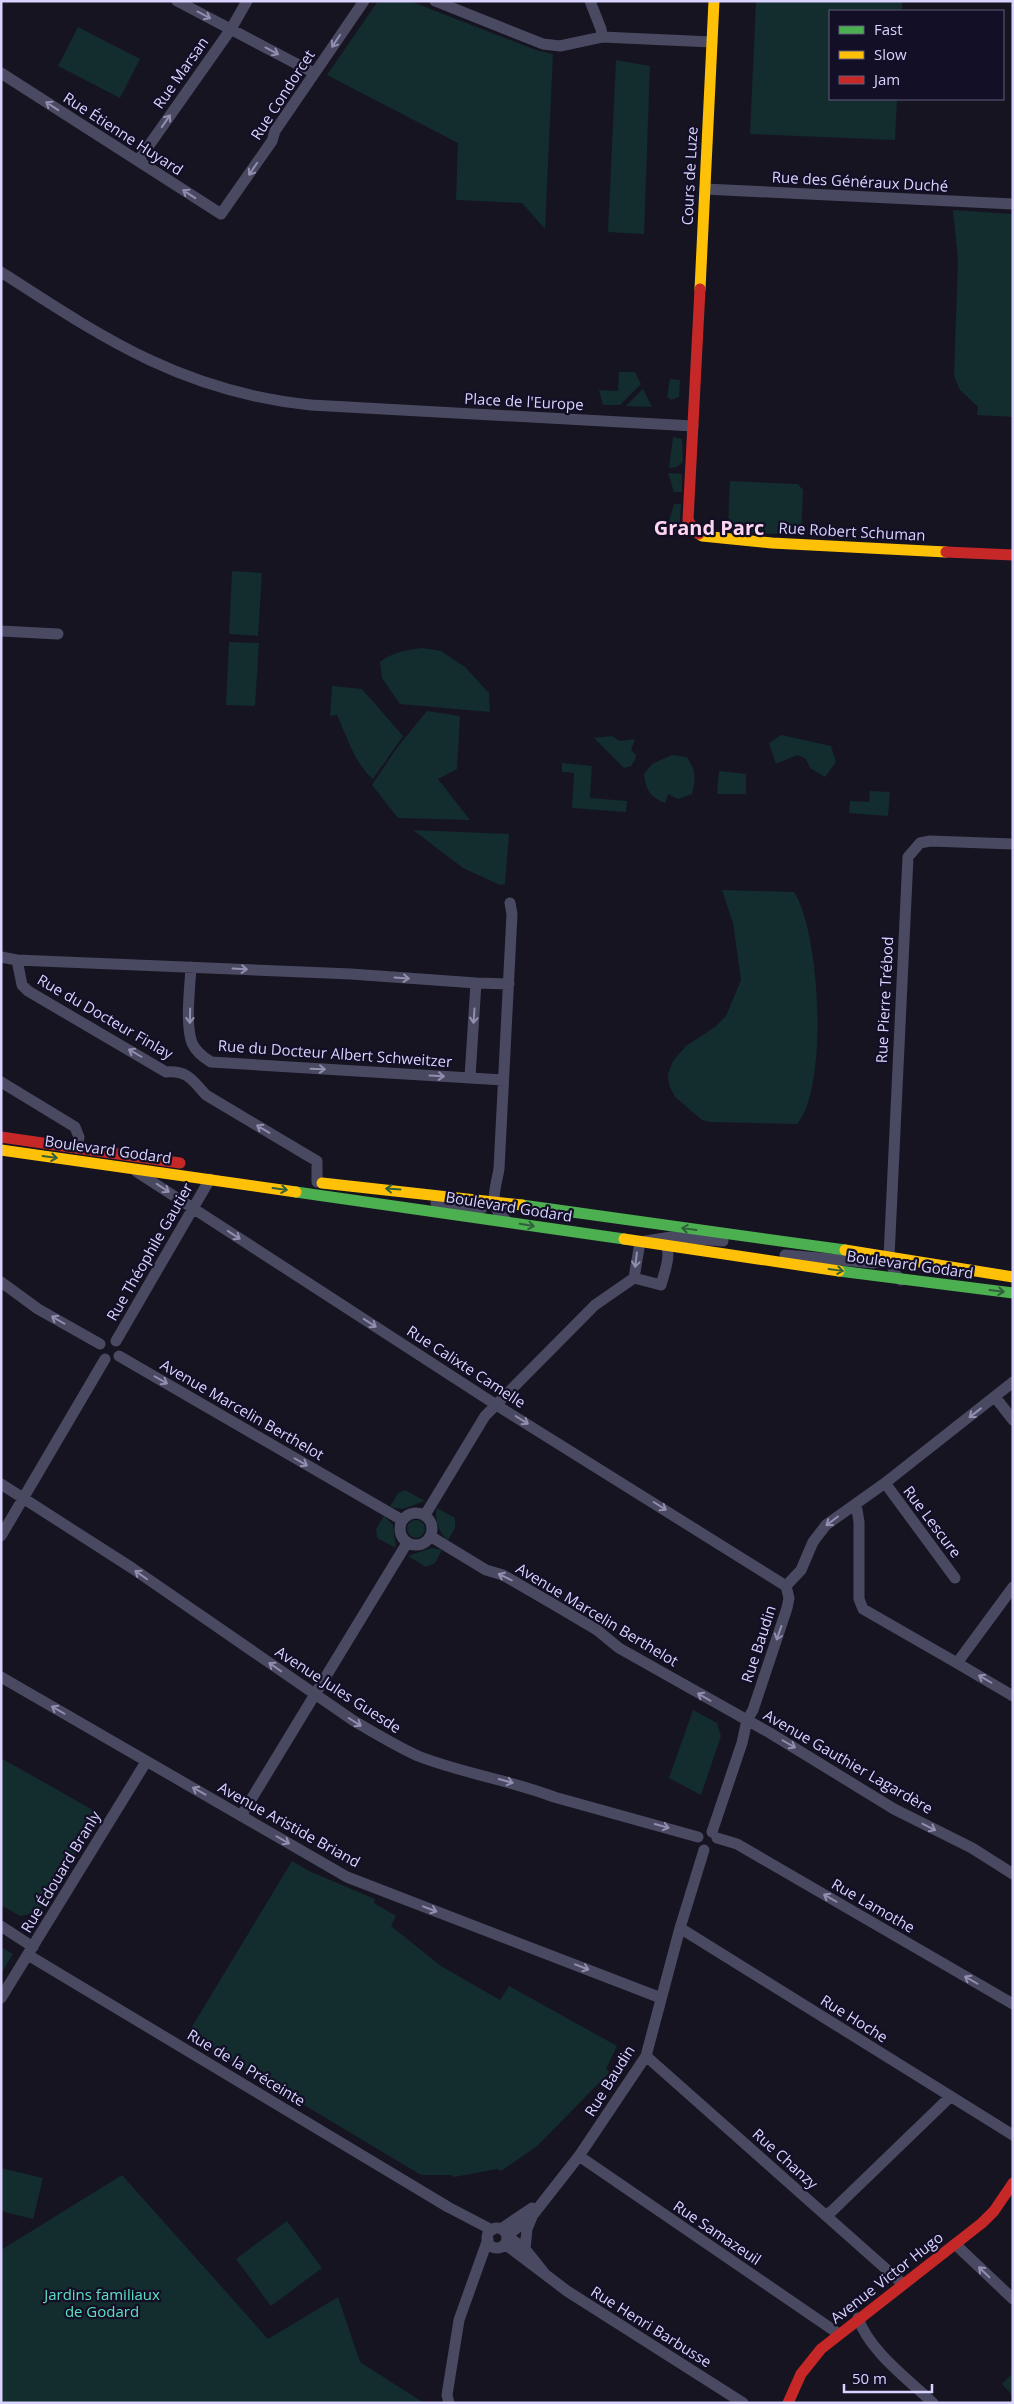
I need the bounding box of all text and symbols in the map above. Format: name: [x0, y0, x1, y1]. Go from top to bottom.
legend: [829, 10, 1004, 100]
one-way arrow: [196, 11, 211, 20]
text: Fast: [874, 19, 903, 39]
street label: Rue Marsan: [148, 33, 212, 112]
one-way arrow: [331, 34, 341, 48]
text: Slow: [874, 44, 907, 64]
street label: Rue Condorcet: [246, 46, 319, 143]
one-way arrow: [265, 47, 279, 57]
text: Jam: [872, 69, 900, 89]
street label: Rue Étienne Huyard: [60, 87, 187, 179]
one-way arrow: [45, 101, 59, 111]
one-way arrow: [161, 115, 171, 129]
street label: Cours de Luze: [676, 126, 702, 226]
one-way arrow: [248, 162, 258, 176]
street label: Rue des Généraux Duché: [771, 166, 949, 196]
one-way arrow: [182, 189, 196, 199]
street label: Place de l'Europe: [464, 388, 584, 414]
district label: Grand Parc: [654, 514, 764, 541]
street label: Rue Robert Schuman: [778, 517, 926, 545]
street label: Rue Pierre Trébod: [871, 936, 897, 1064]
one-way arrow: [232, 964, 248, 974]
street label: Rue du Docteur Finlay: [34, 969, 177, 1063]
one-way arrow: [394, 973, 410, 982]
one-way arrow: [185, 1007, 194, 1023]
one-way arrow: [469, 1008, 478, 1024]
street label: Rue du Docteur Albert Schweitzer: [217, 1035, 453, 1071]
one-way arrow: [128, 1048, 142, 1058]
one-way arrow: [310, 1064, 326, 1073]
one-way arrow: [429, 1071, 445, 1080]
one-way arrow: [257, 1124, 271, 1134]
street label: Boulevard Godard: [43, 1130, 173, 1168]
one-way arrow: [41, 1152, 57, 1162]
street label: Rue Théophile Gautier: [101, 1179, 197, 1324]
one-way arrow: [155, 1184, 169, 1194]
one-way arrow: [271, 1184, 287, 1194]
one-way arrow: [385, 1184, 401, 1194]
street label: Boulevard Godard: [444, 1186, 574, 1226]
one-way arrow: [519, 1220, 535, 1230]
one-way arrow: [681, 1224, 697, 1234]
one-way arrow: [227, 1230, 241, 1240]
street label: Boulevard Godard: [845, 1245, 975, 1283]
one-way arrow: [631, 1252, 641, 1268]
one-way arrow: [828, 1265, 844, 1275]
one-way arrow: [989, 1286, 1005, 1296]
one-way arrow: [51, 1315, 66, 1325]
one-way arrow: [363, 1318, 377, 1328]
street label: Rue Calixte Camelle: [403, 1320, 530, 1412]
street label: Avenue Marcelin Berthelot: [157, 1354, 328, 1464]
one-way arrow: [153, 1376, 167, 1386]
one-way arrow: [969, 1407, 982, 1418]
one-way arrow: [514, 1416, 528, 1426]
one-way arrow: [294, 1457, 309, 1467]
street label: Rue Lescure: [899, 1481, 966, 1561]
one-way arrow: [652, 1502, 666, 1512]
one-way arrow: [826, 1516, 839, 1527]
street label: Avenue Marcelin Berthelot: [513, 1558, 682, 1671]
one-way arrow: [134, 1570, 148, 1580]
one-way arrow: [498, 1572, 513, 1582]
street label: Rue Baudin: [736, 1602, 780, 1685]
one-way arrow: [774, 1625, 783, 1641]
street label: Avenue Jules Guesde: [272, 1641, 405, 1737]
one-way arrow: [268, 1662, 282, 1672]
one-way arrow: [978, 1674, 992, 1684]
one-way arrow: [697, 1692, 712, 1702]
street label: Avenue Gauthier Lagardère: [760, 1704, 937, 1818]
one-way arrow: [52, 1705, 66, 1715]
one-way arrow: [348, 1717, 362, 1727]
one-way arrow: [782, 1740, 796, 1750]
one-way arrow: [497, 1776, 513, 1786]
street label: Avenue Aristide Briand: [215, 1777, 364, 1872]
one-way arrow: [192, 1786, 206, 1796]
street label: Rue Édouard Branly: [16, 1806, 105, 1936]
one-way arrow: [653, 1822, 669, 1831]
one-way arrow: [922, 1822, 937, 1832]
one-way arrow: [276, 1836, 290, 1846]
street label: Rue Lamothe: [828, 1873, 919, 1937]
one-way arrow: [823, 1893, 837, 1903]
one-way arrow: [422, 1905, 437, 1914]
one-way arrow: [573, 1963, 589, 1972]
one-way arrow: [964, 1974, 978, 1984]
street label: Rue Hoche: [817, 1990, 892, 2047]
street label: Rue de la Préceinte: [184, 2024, 309, 2110]
street label: Rue Baudin: [579, 2041, 639, 2120]
street label: Rue Chanzy: [749, 2124, 823, 2193]
street label: Rue Samazeuil: [670, 2195, 765, 2269]
street label: Avenue Victor Hugo: [826, 2227, 947, 2328]
one-way arrow: [978, 2266, 990, 2278]
street label: Rue Henri Barbusse: [587, 2281, 716, 2371]
park label: Jardins familiaux de Godard: [42, 2284, 160, 2321]
scale bar: [844, 2362, 932, 2394]
text: 50 m: [852, 2368, 887, 2388]

